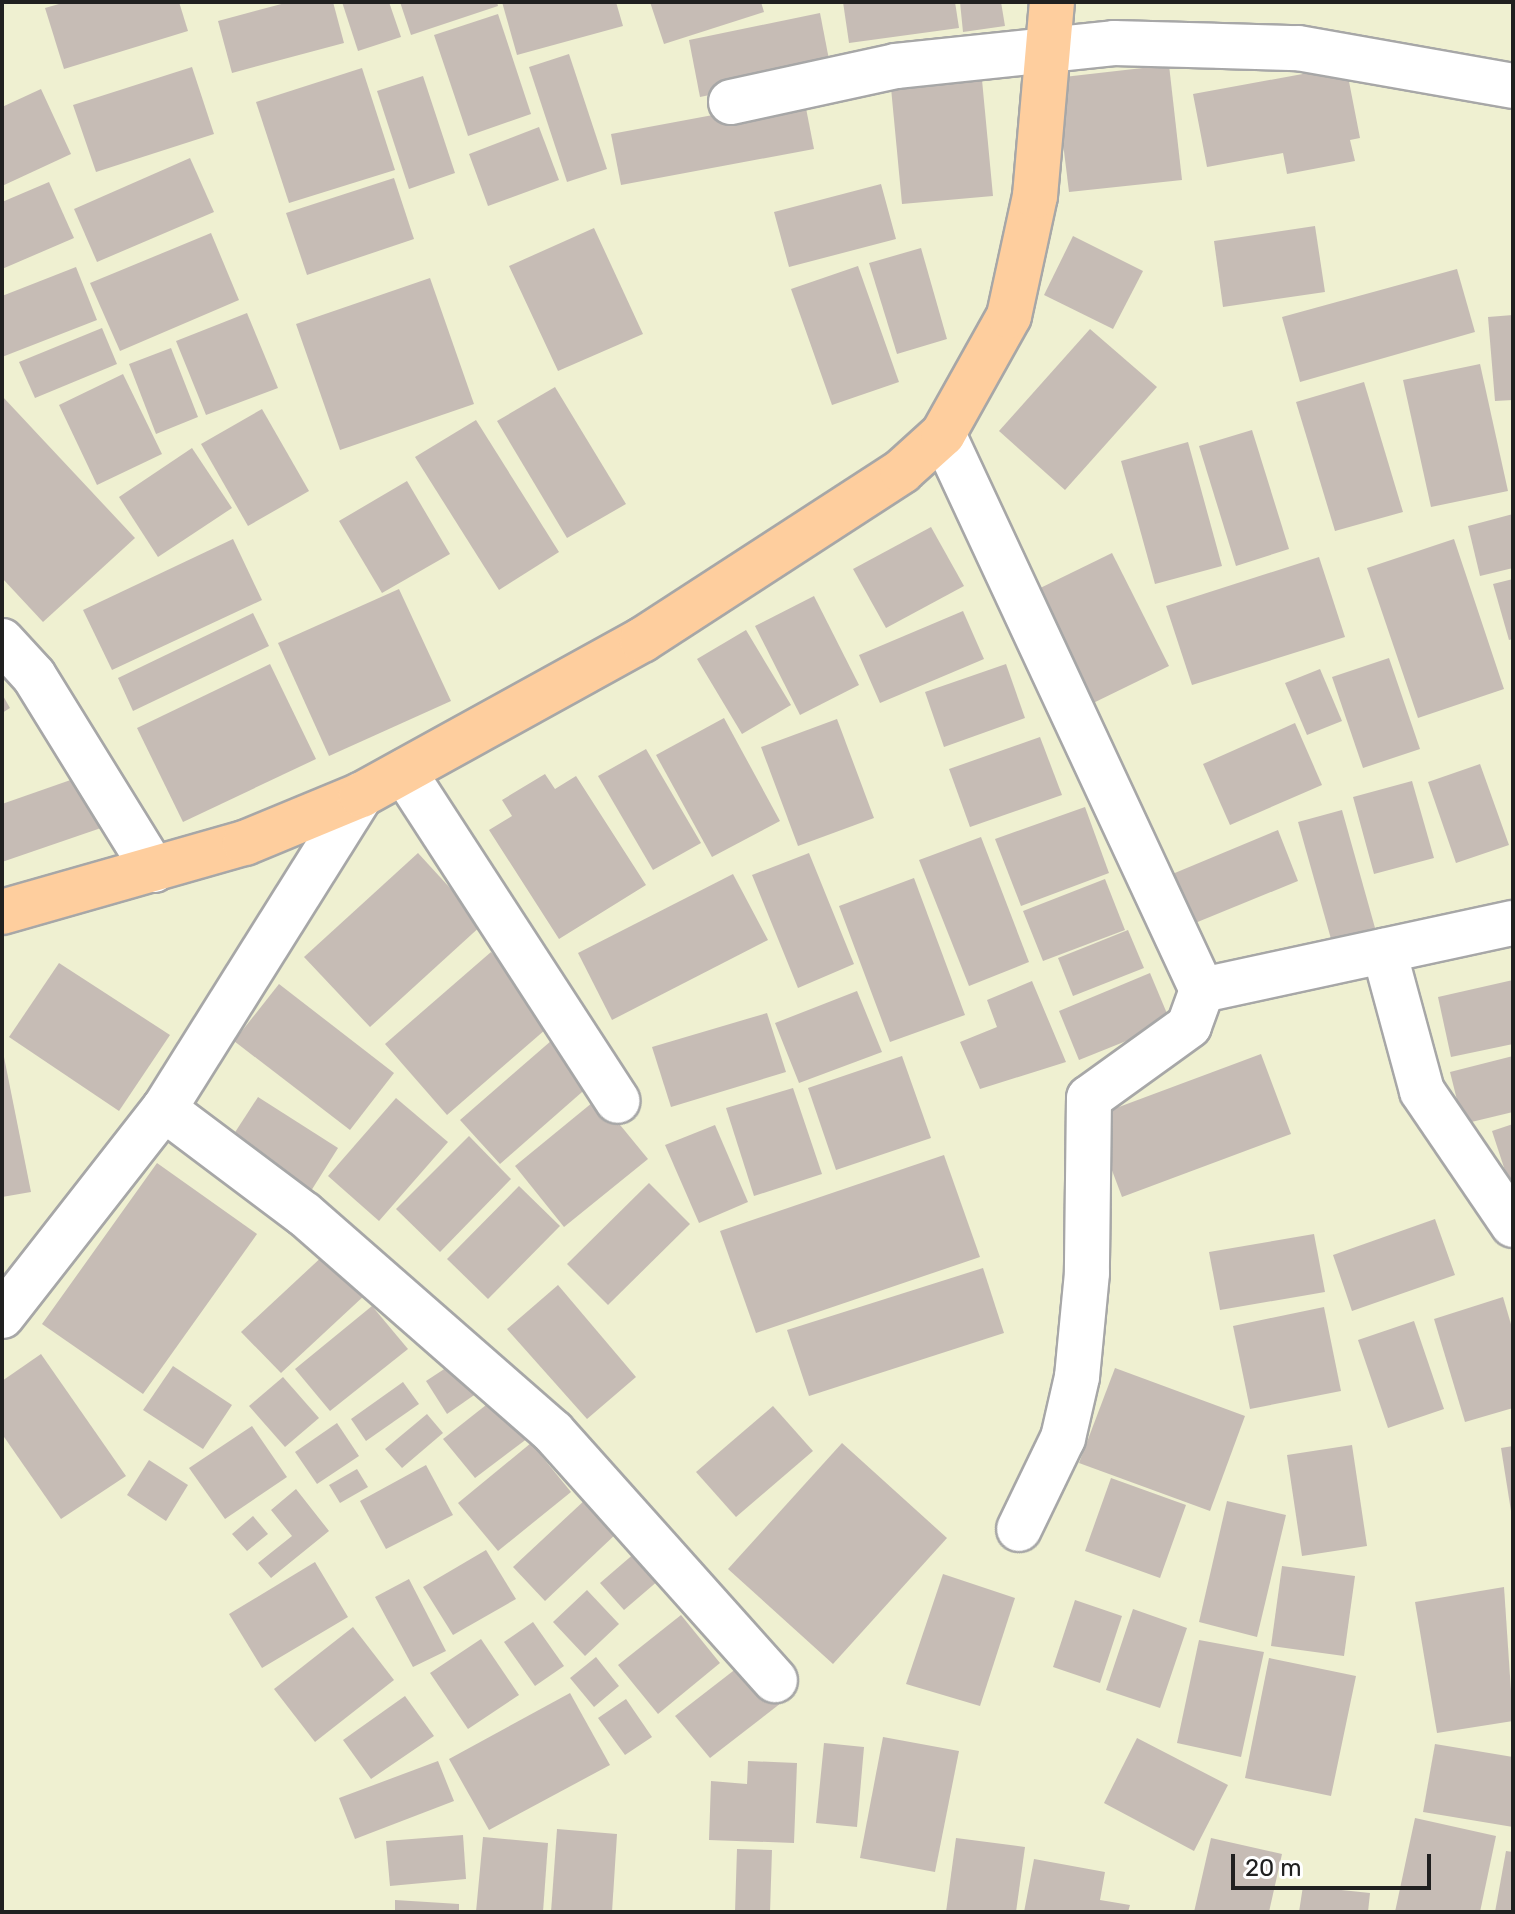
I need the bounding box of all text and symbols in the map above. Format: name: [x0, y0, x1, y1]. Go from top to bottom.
scale bar: [1235, 1838, 1435, 1888]
text: 20 m: [1245, 1854, 1302, 1882]

